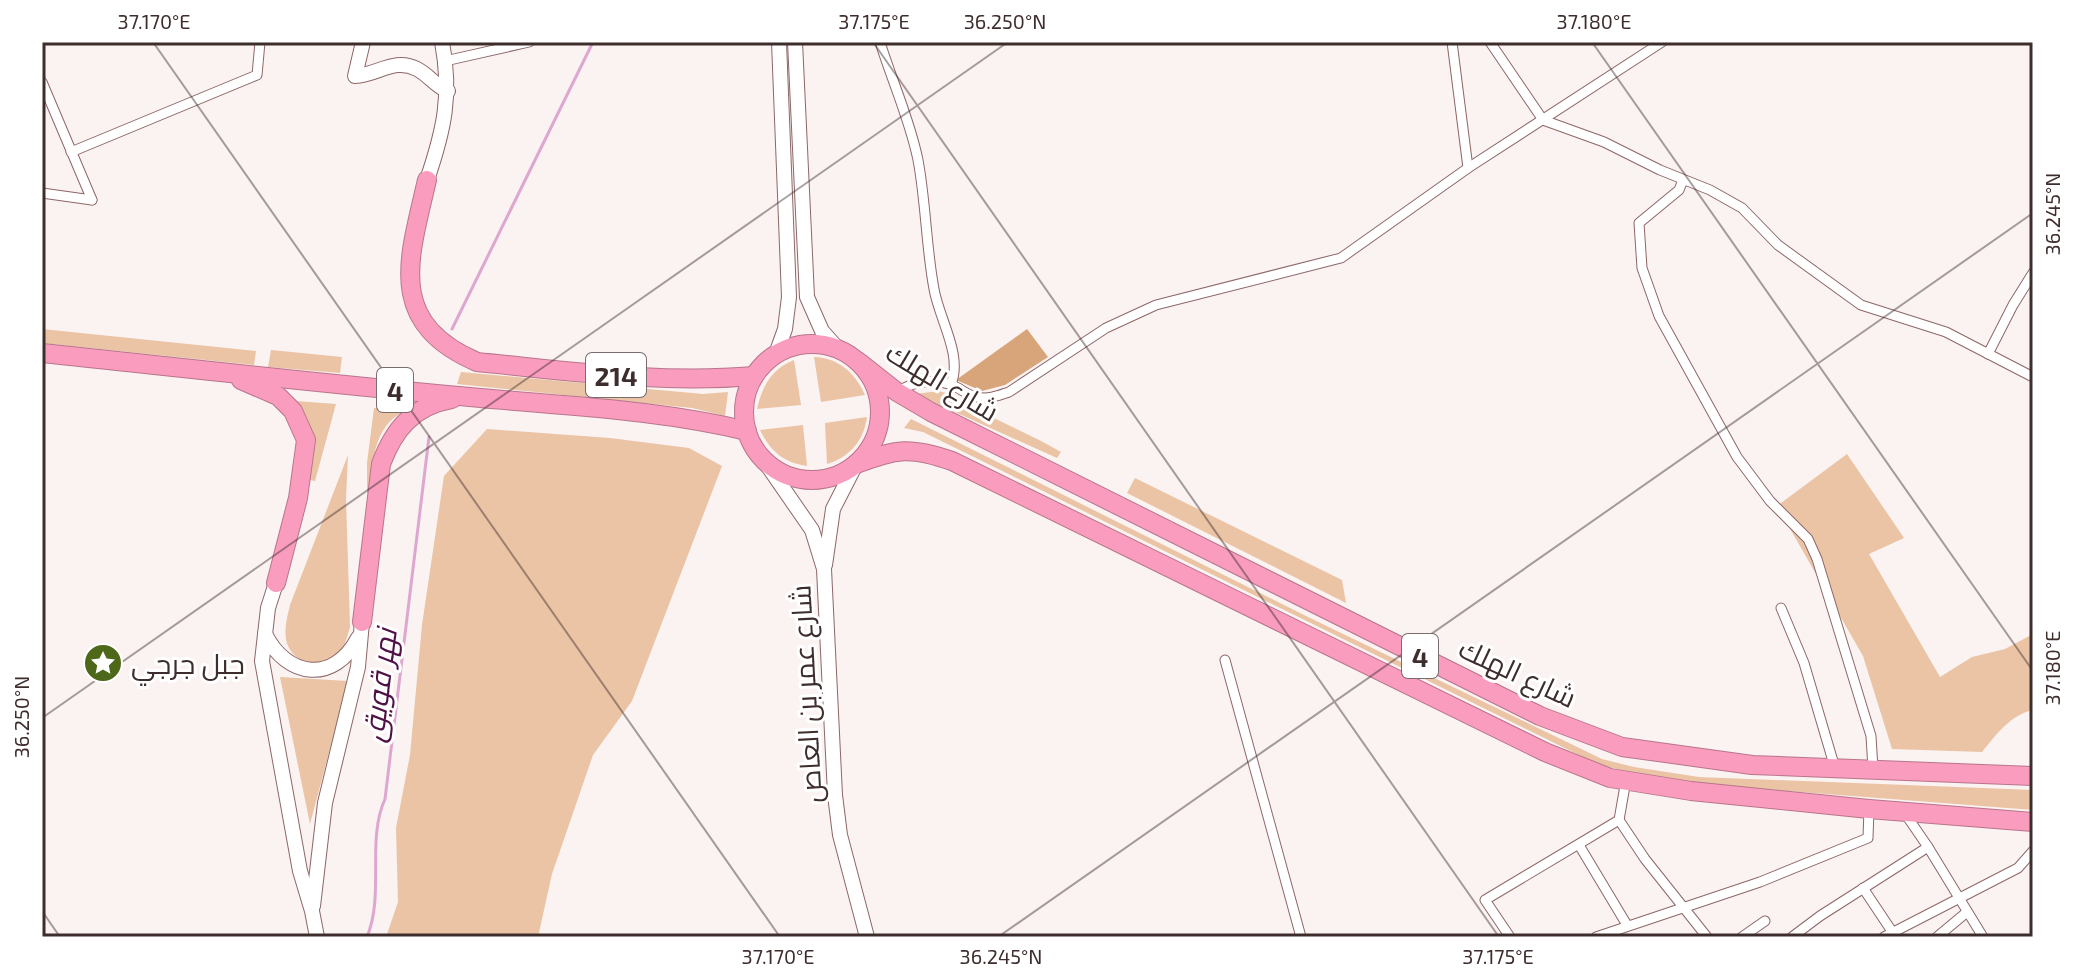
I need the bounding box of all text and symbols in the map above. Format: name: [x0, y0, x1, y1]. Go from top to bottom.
text: 37.170°E: [118, 9, 190, 33]
text: 37.175°E: [838, 9, 910, 33]
text: 36.250°N: [964, 9, 1046, 33]
text: 37.180°E: [1557, 9, 1631, 33]
text: 36.245°N: [2040, 173, 2064, 255]
street label: شارع الهلك: [879, 334, 1006, 431]
road number: 214: [586, 353, 646, 397]
road number: 4: [377, 368, 413, 412]
street label: شارع عمر بن العاص: [782, 584, 831, 804]
water label: نهر قويق: [353, 623, 405, 744]
street label: شارع الهلك: [1453, 630, 1582, 717]
text: 37.180°E: [2040, 631, 2064, 705]
road number: 4: [1402, 634, 1438, 678]
place icon: جبل جرجي: [82, 642, 124, 684]
place label: جبل جرجي: [131, 646, 245, 686]
text: 36.250°N: [9, 676, 33, 758]
text: 37.170°E: [742, 944, 814, 968]
text: 36.245°N: [960, 944, 1042, 968]
text: 37.175°E: [1462, 944, 1534, 968]

